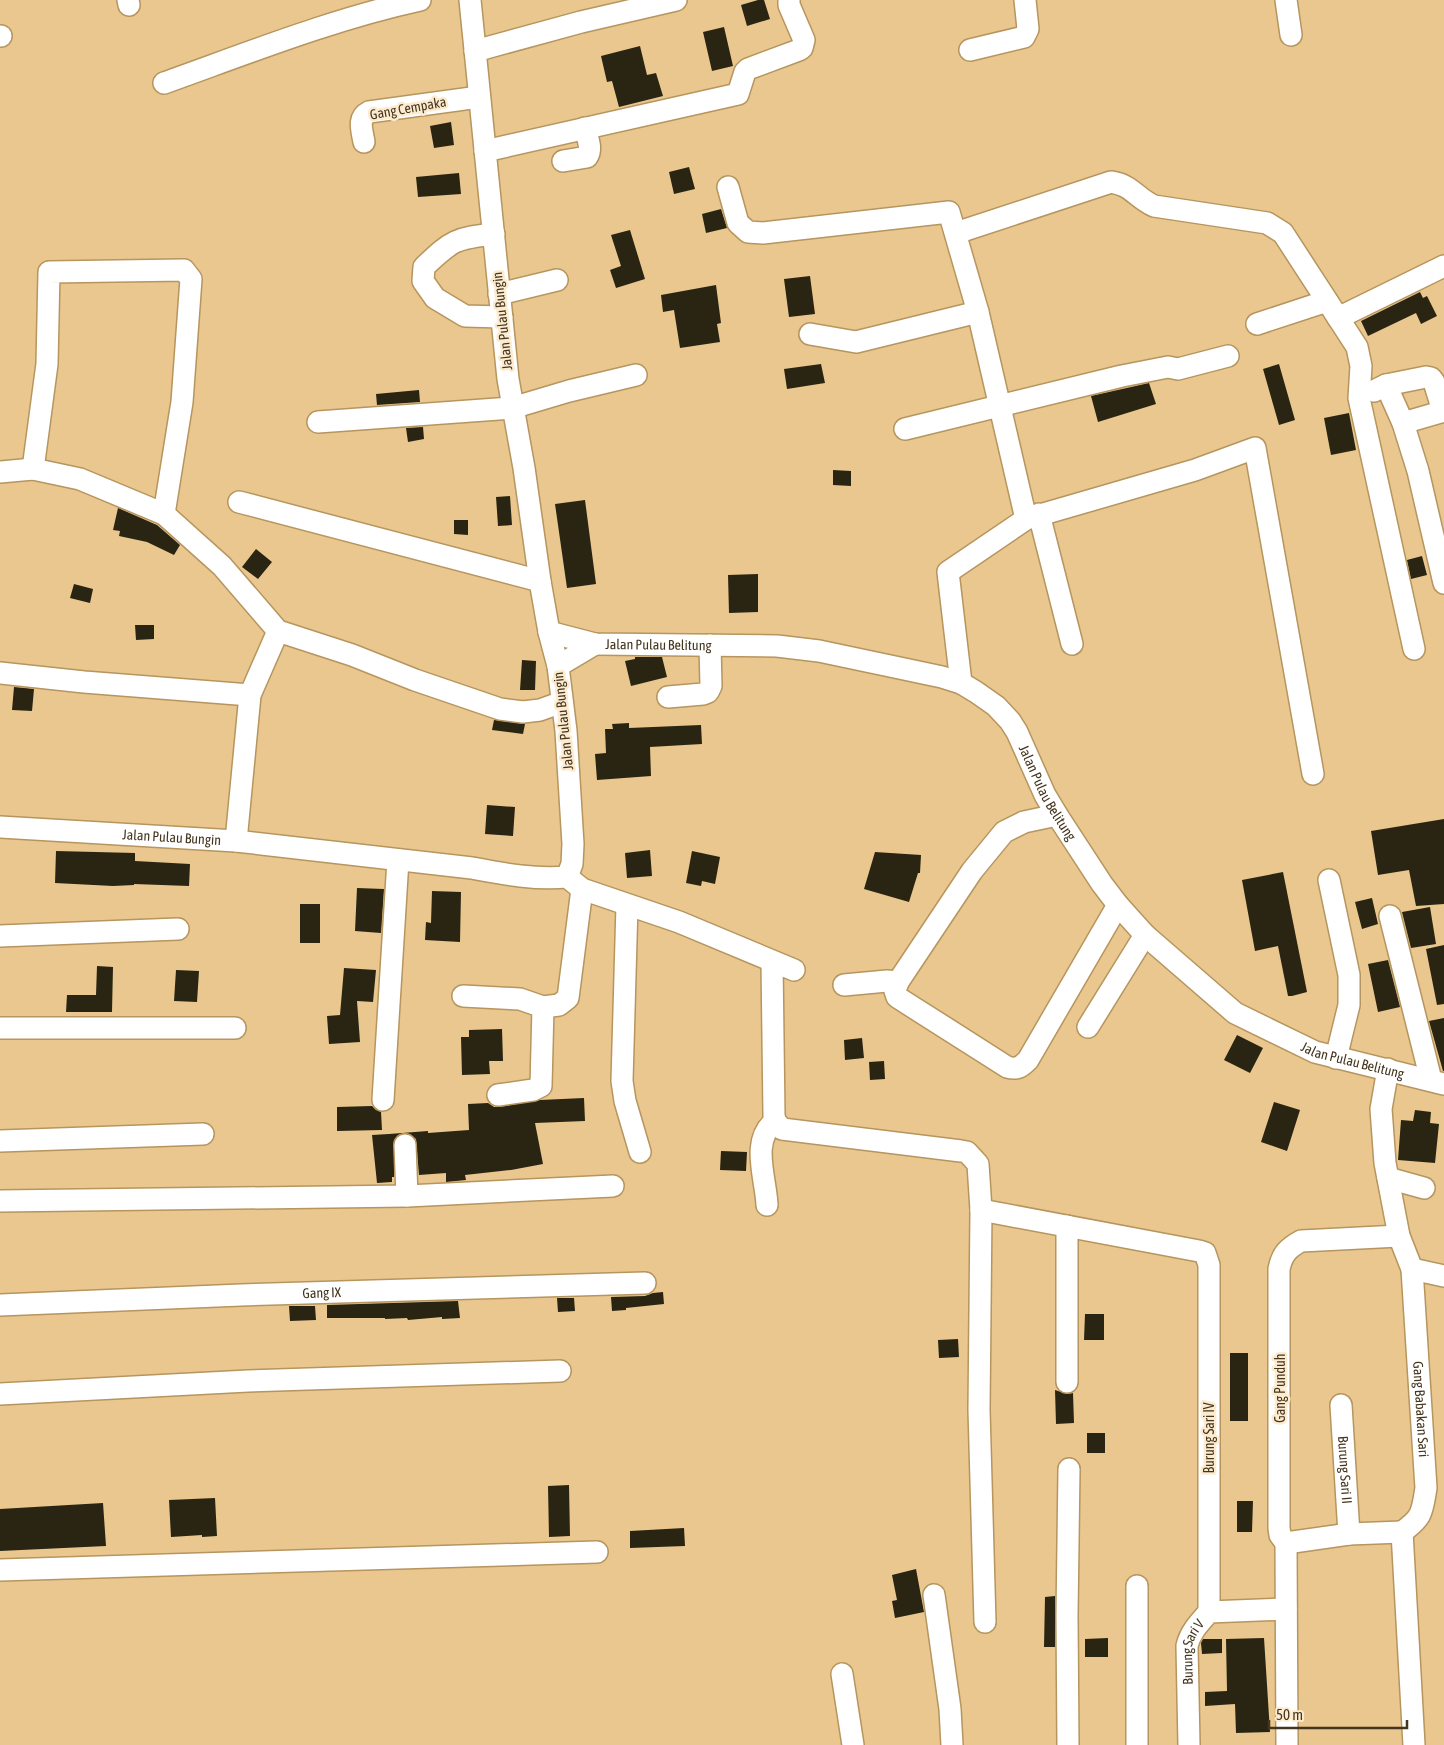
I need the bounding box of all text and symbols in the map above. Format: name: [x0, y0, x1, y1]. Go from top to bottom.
street label: Gang Cempaka: [369, 93, 447, 123]
street label: Jalan Pulau Bungin: [489, 271, 515, 371]
street label: Jalan Pulau Belitung: [605, 636, 712, 653]
street label: Jalan Pulau Bungin: [550, 671, 576, 771]
street label: Jalan Pulau Belitung: [1016, 742, 1079, 844]
street label: Jalan Pulau Bungin: [122, 826, 221, 848]
street label: Jalan Pulau Belitung: [1298, 1038, 1406, 1082]
street label: Gang IX: [302, 1284, 342, 1301]
street label: Gang Punduh: [1272, 1353, 1288, 1423]
street label: Gang Babakan Sari: [1410, 1361, 1432, 1458]
street label: Burung Sari IV: [1201, 1402, 1217, 1474]
street label: Burung Sari II: [1335, 1435, 1355, 1504]
street label: Burung Sari V: [1179, 1616, 1207, 1685]
scale bar: [1269, 1698, 1406, 1730]
text: 50 m: [1276, 1706, 1303, 1723]

